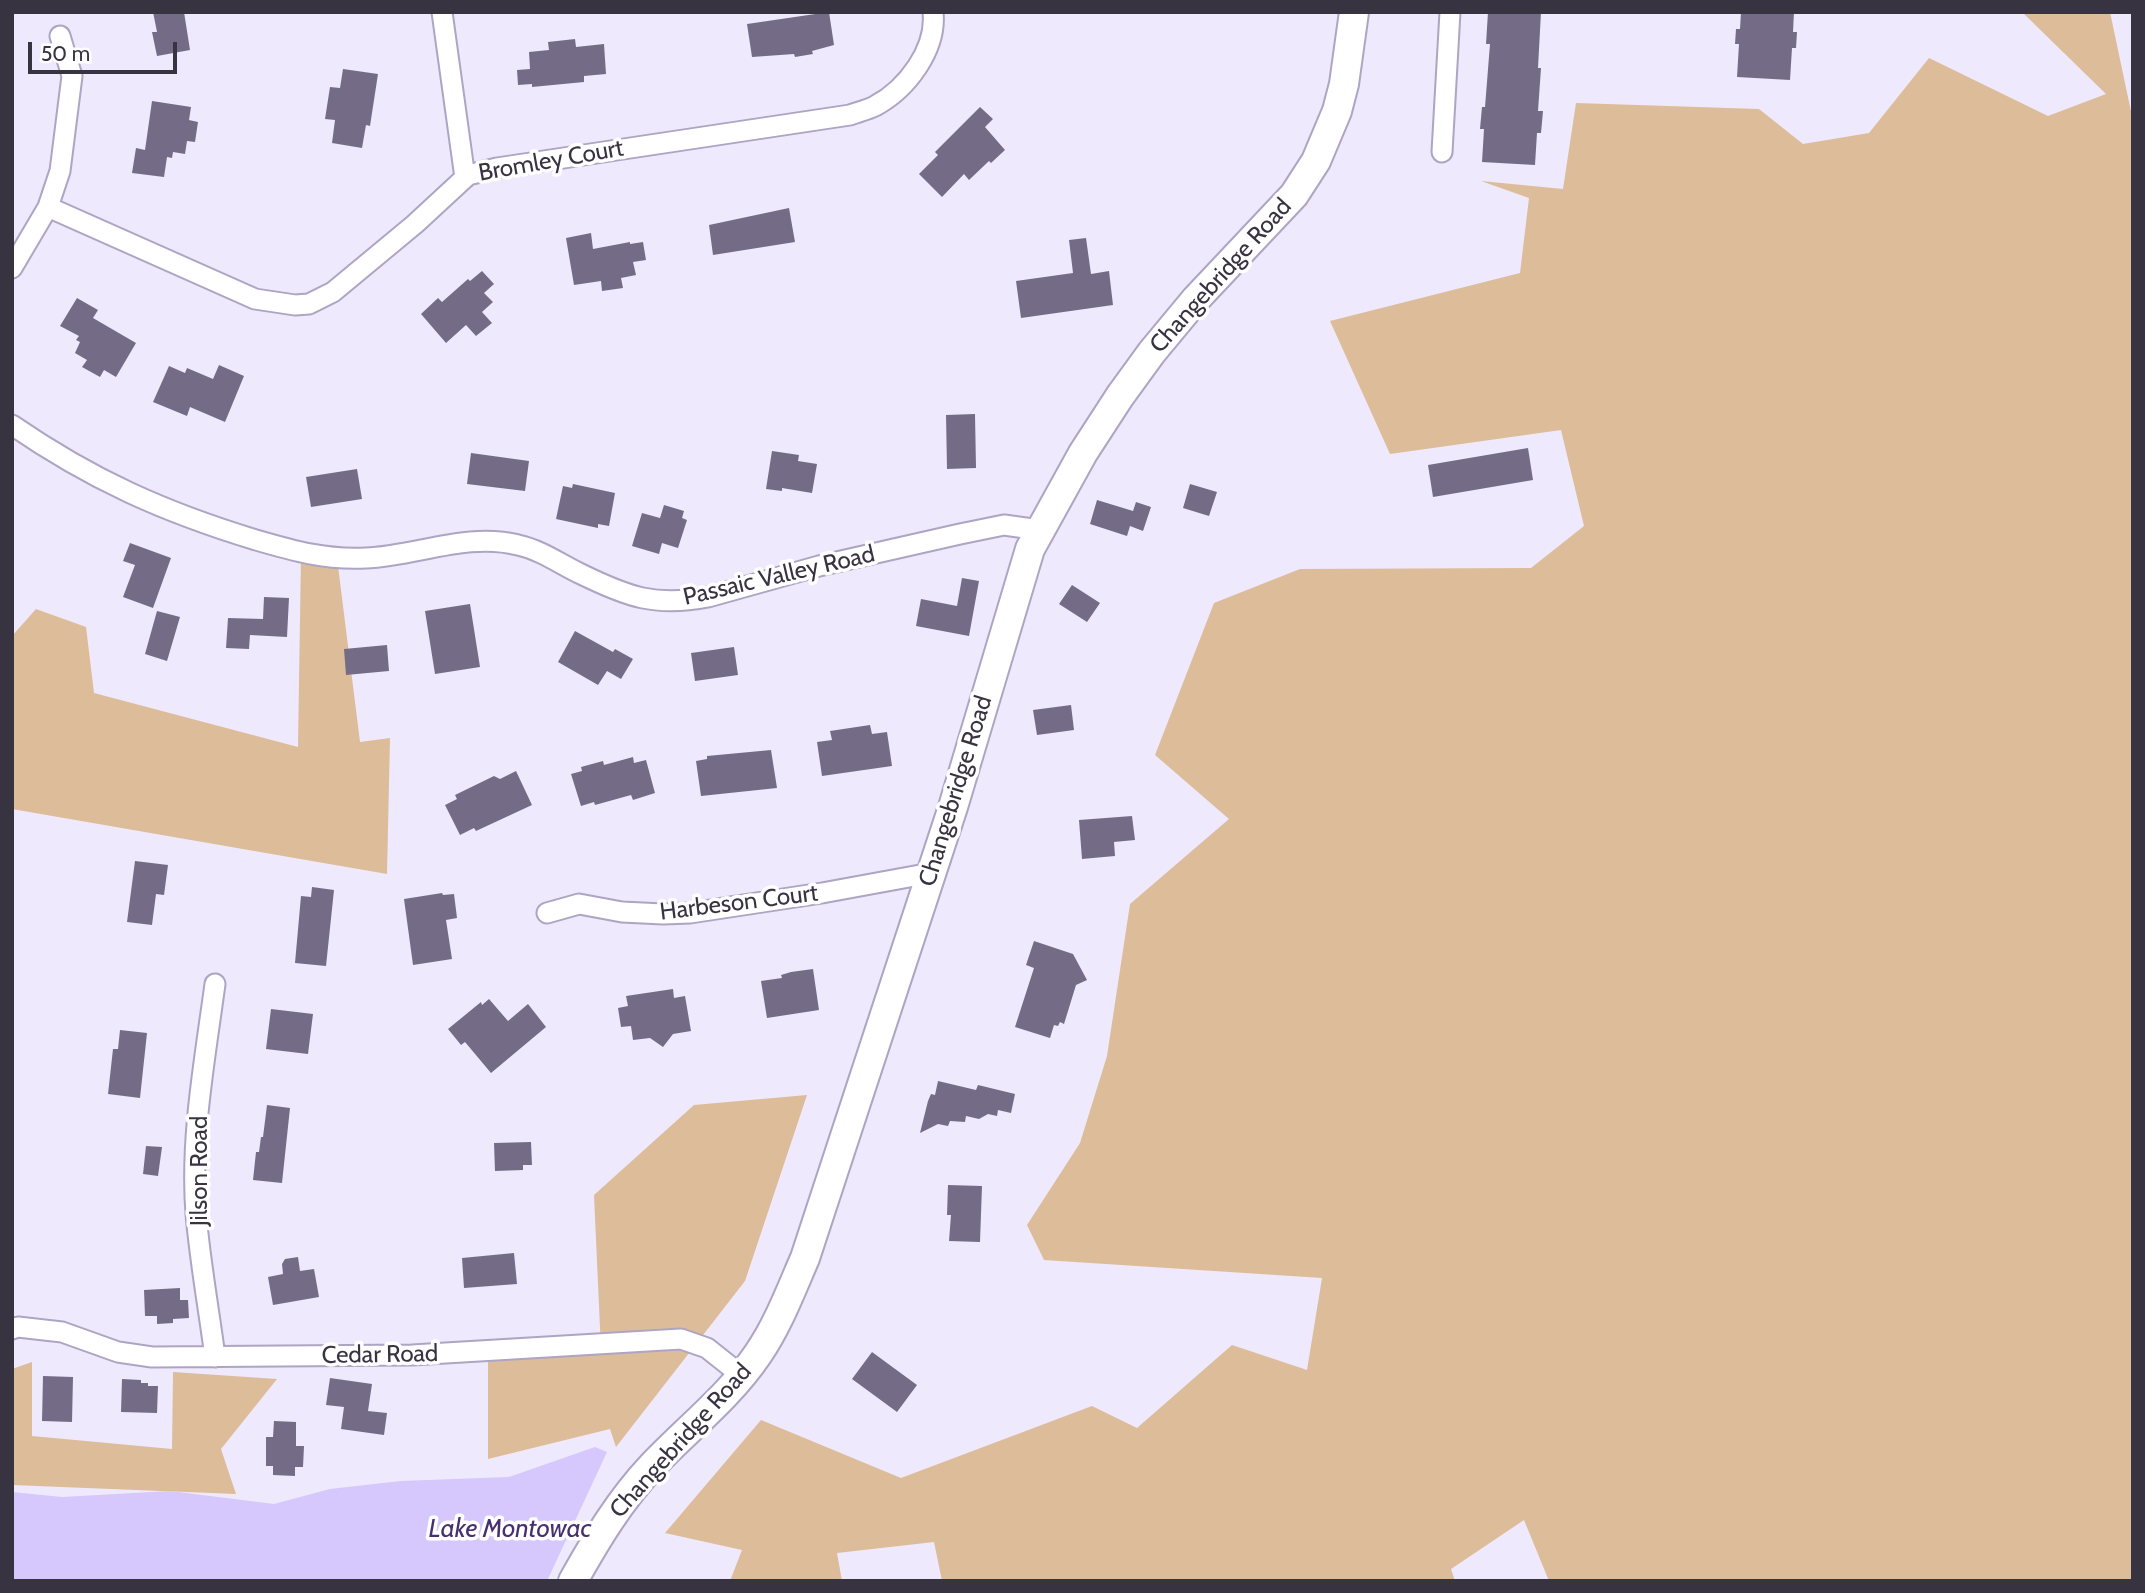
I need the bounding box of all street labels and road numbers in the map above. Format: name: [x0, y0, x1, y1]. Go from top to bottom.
street label: Bromley Court: [476, 134, 626, 188]
street label: Changebridge Road: [1144, 193, 1298, 359]
street label: Passaic Valley Road: [680, 540, 878, 612]
street label: Changebridge Road: [913, 692, 999, 890]
street label: Harbeson Court: [658, 879, 820, 927]
street label: Jilson Road: [186, 1116, 214, 1226]
street label: Cedar Road: [321, 1340, 439, 1370]
street label: Changebridge Road: [604, 1358, 758, 1524]

